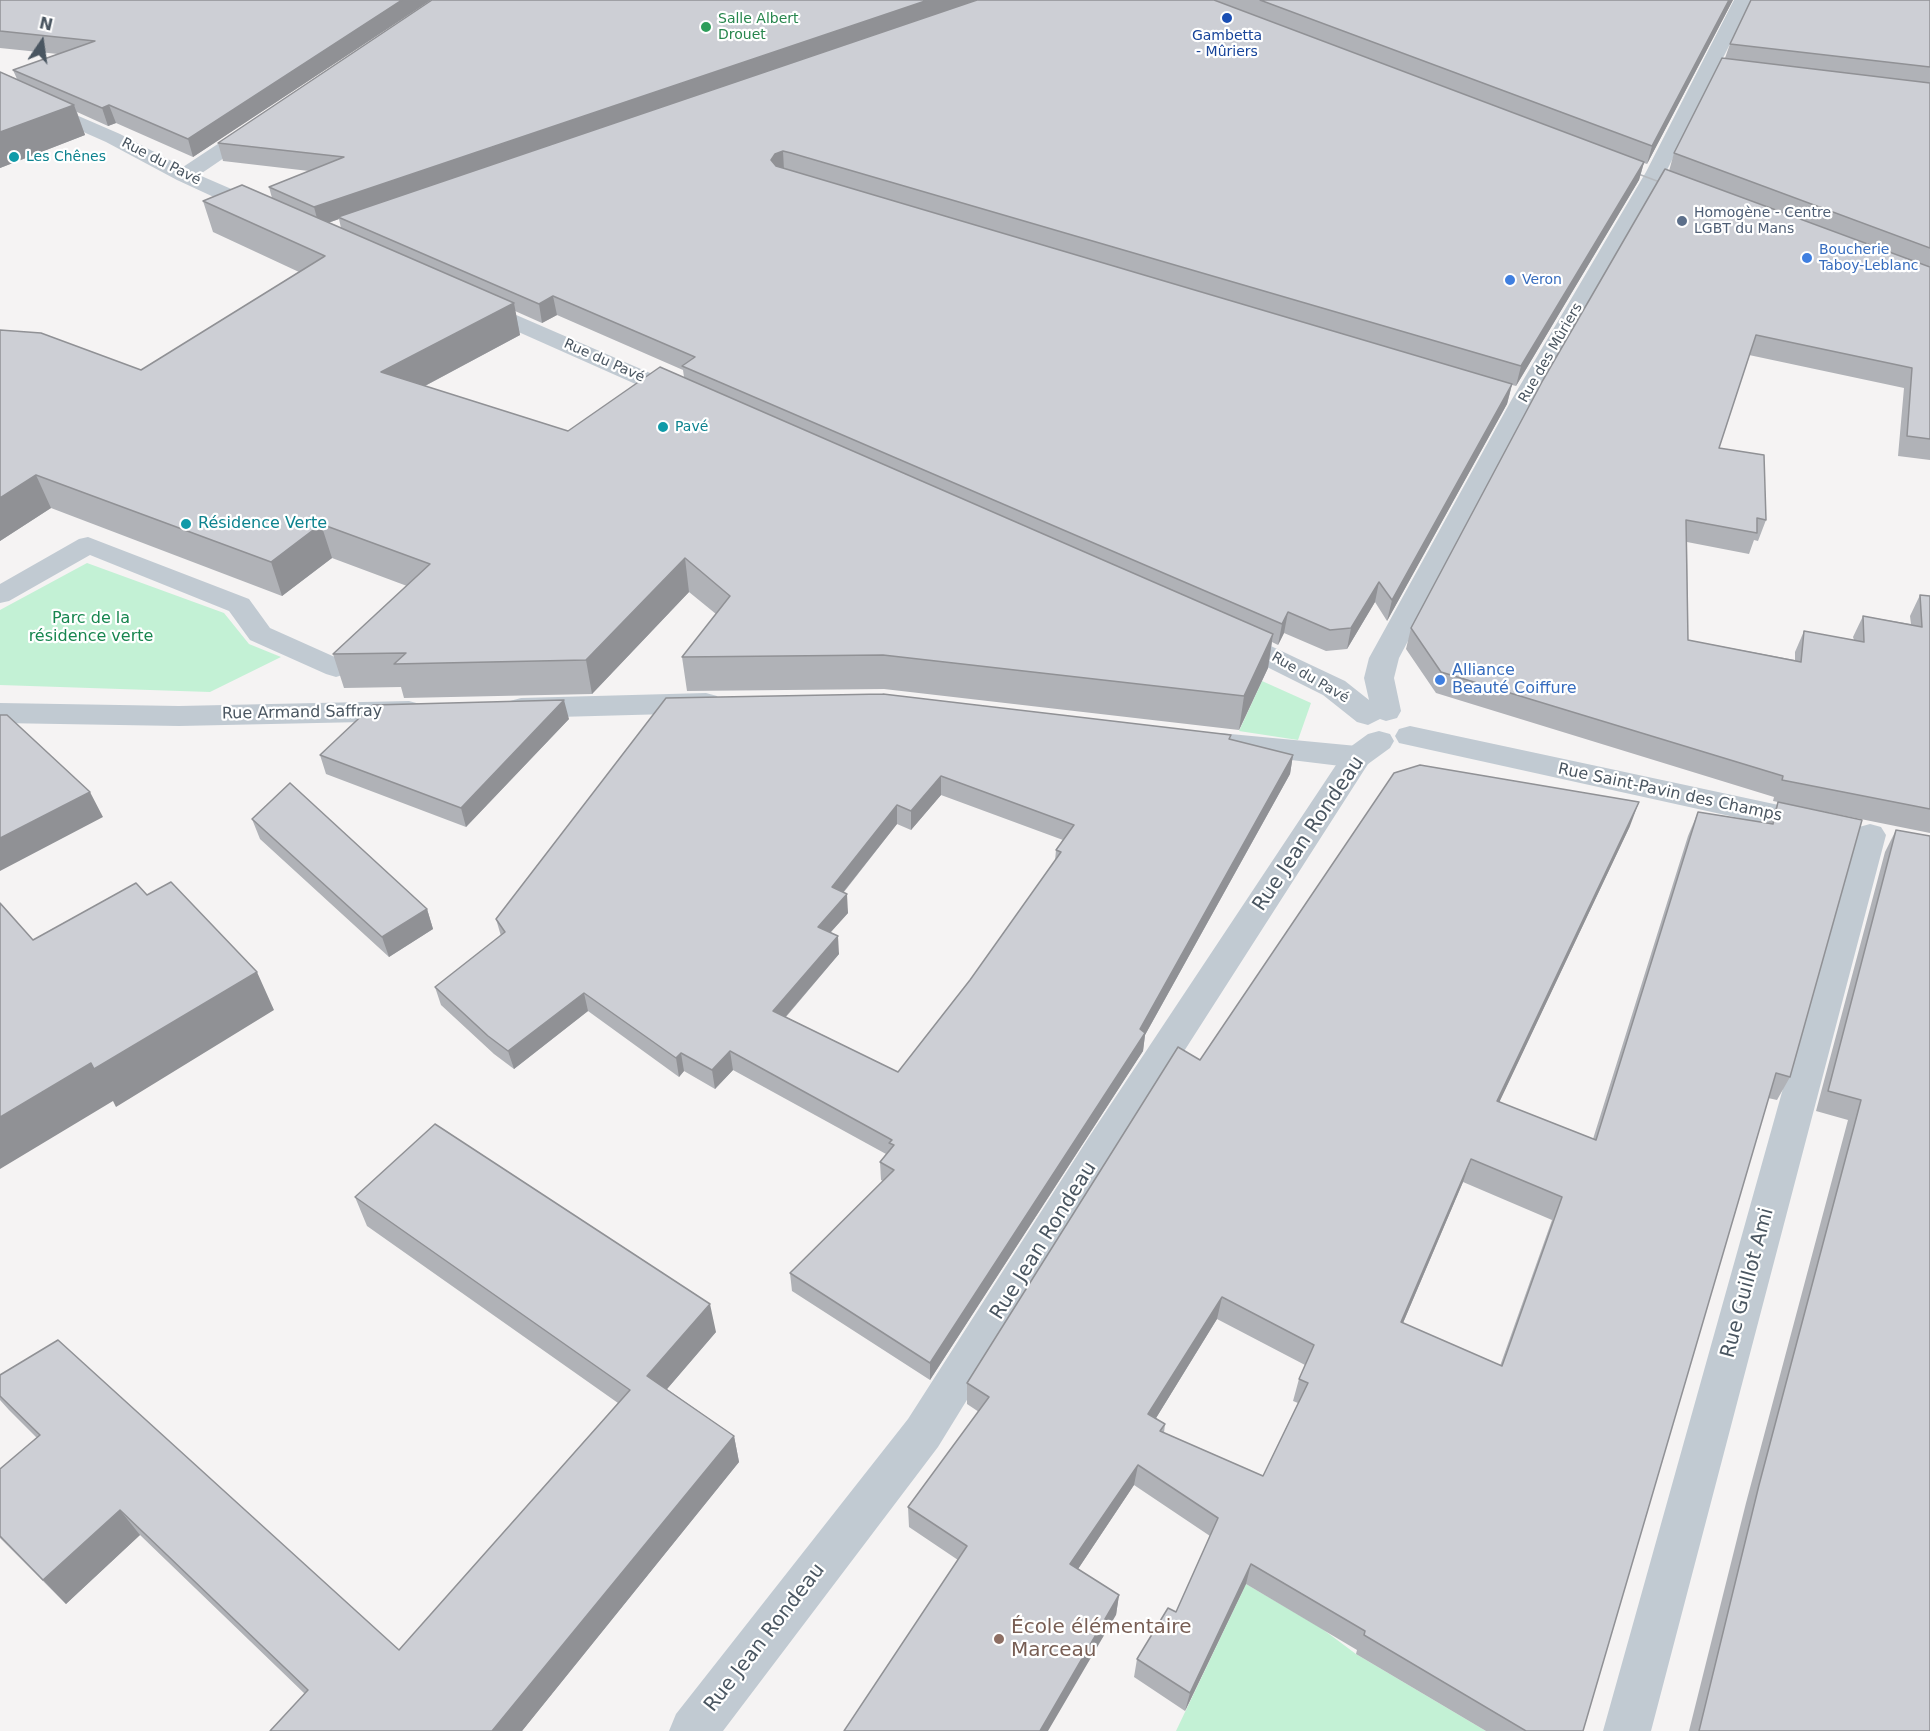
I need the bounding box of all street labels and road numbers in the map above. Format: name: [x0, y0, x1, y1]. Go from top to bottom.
street label: Rue du Pavé: [119, 135, 203, 189]
street label: Rue des Mûriers: [1516, 300, 1586, 406]
street label: Rue du Pavé: [561, 336, 647, 386]
street label: Rue du Pavé: [1268, 649, 1352, 707]
street label: Rue Armand Saffray: [222, 702, 382, 724]
street label: Rue Jean Rondeau: [1248, 752, 1370, 916]
street label: Rue Saint-Pavin des Champs: [1556, 760, 1784, 826]
street label: Rue Jean Rondeau: [986, 1158, 1102, 1324]
street label: Rue Guillot Ami: [1716, 1205, 1780, 1361]
street label: Rue Jean Rondeau: [700, 1559, 830, 1717]

